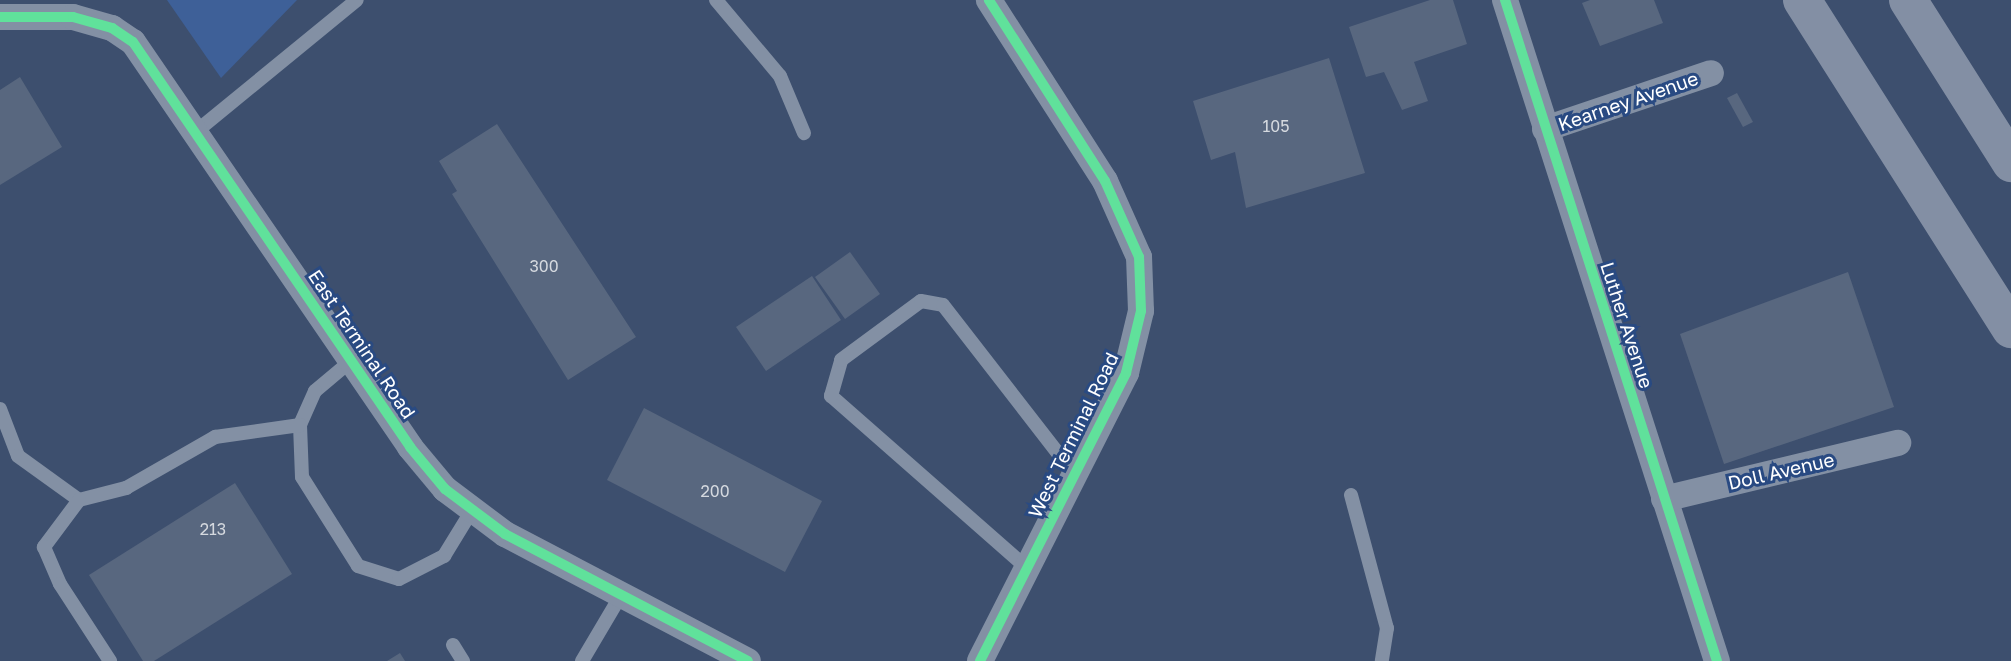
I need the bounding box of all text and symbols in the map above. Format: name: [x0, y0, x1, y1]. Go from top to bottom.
street label: Kearney Avenue: [1555, 66, 1701, 136]
house number: 105: [1263, 116, 1289, 136]
house number: 300: [529, 256, 559, 276]
street label: Luther Avenue: [1596, 259, 1658, 391]
street label: East Terminal Road: [304, 265, 420, 423]
street label: West Terminal Road: [1023, 349, 1123, 521]
street label: Doll Avenue: [1725, 448, 1837, 494]
house number: 200: [700, 481, 730, 501]
house number: 213: [200, 519, 226, 539]

